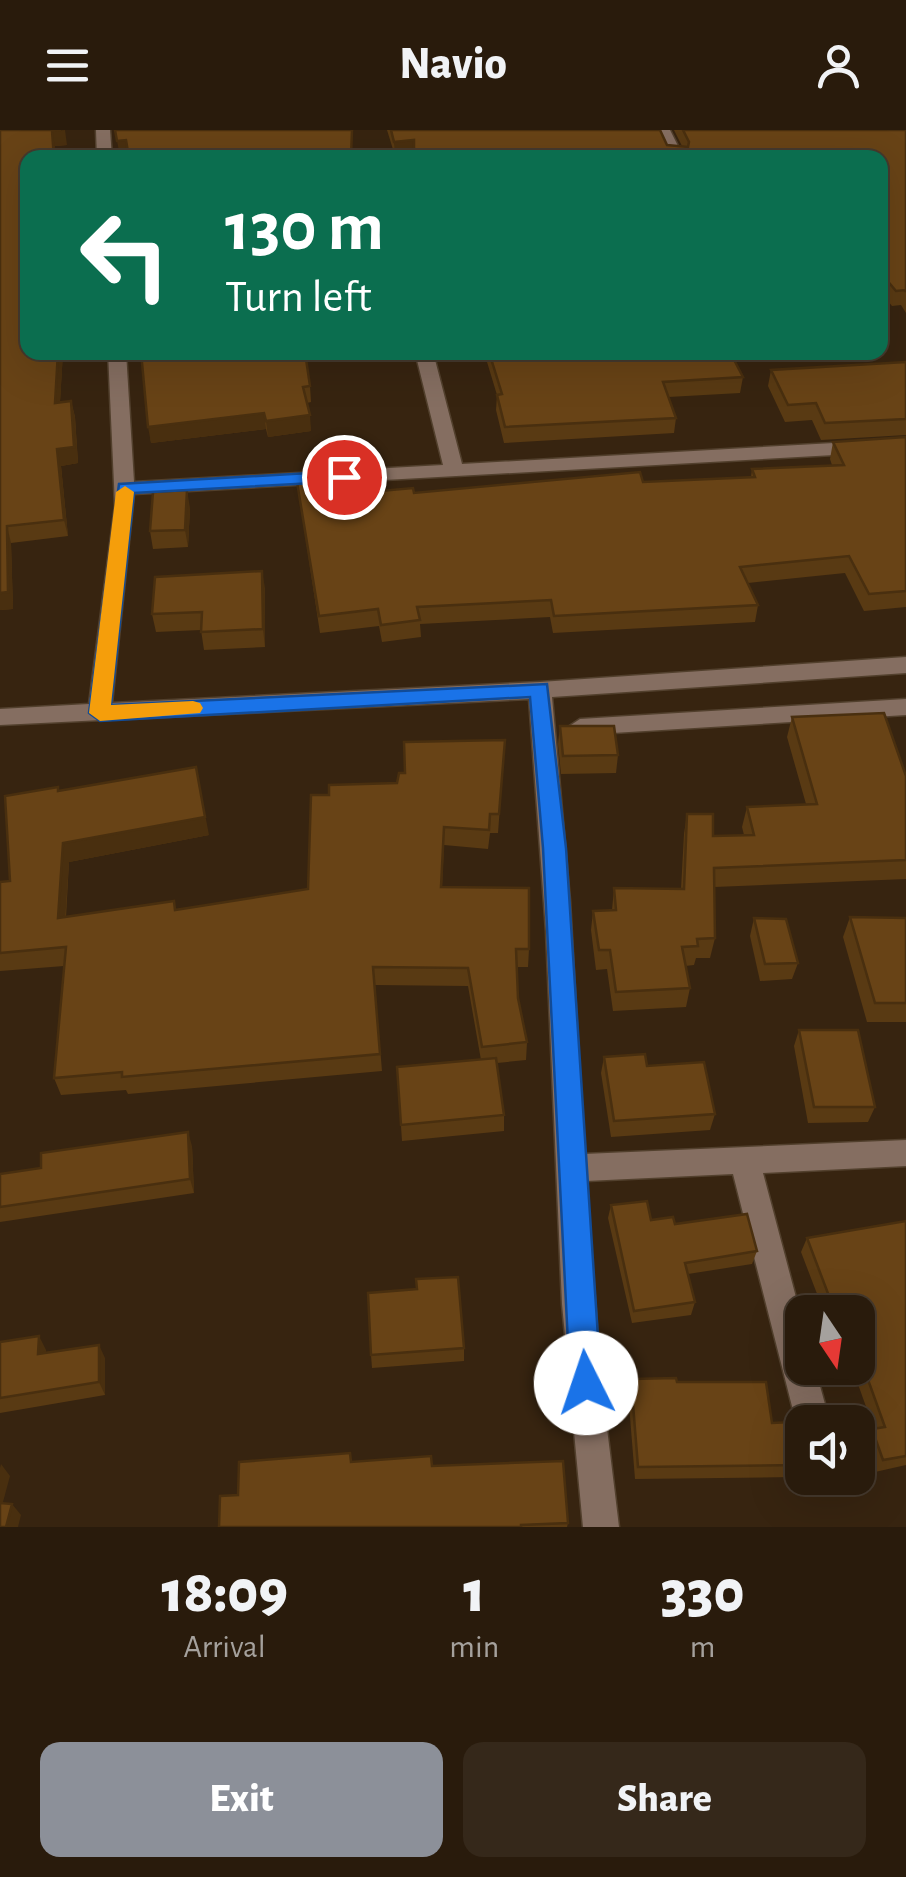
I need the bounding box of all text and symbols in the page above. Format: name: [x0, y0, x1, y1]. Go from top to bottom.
icon: menu: [40, 38, 95, 93]
icon: person: [811, 38, 866, 93]
text: Navio: [399, 42, 507, 87]
icon: left: [60, 190, 190, 320]
text: 130 m: [225, 193, 384, 263]
text: Turn left: [225, 275, 372, 320]
pin: [302, 435, 387, 520]
icon: arrive: [317, 450, 372, 505]
north arrow: [785, 1295, 875, 1385]
map controls: [785, 1295, 875, 1495]
position arrow: [534, 1331, 638, 1435]
button: sound: [785, 1405, 875, 1495]
text: 18:09: [161, 1563, 288, 1623]
text: 1: [463, 1563, 485, 1623]
text: 330: [661, 1563, 745, 1623]
text: Arrival: [184, 1631, 266, 1663]
text: min: [449, 1631, 499, 1663]
text: m: [690, 1631, 715, 1663]
button: Exit: [40, 1742, 443, 1857]
button: Share: [463, 1742, 866, 1857]

